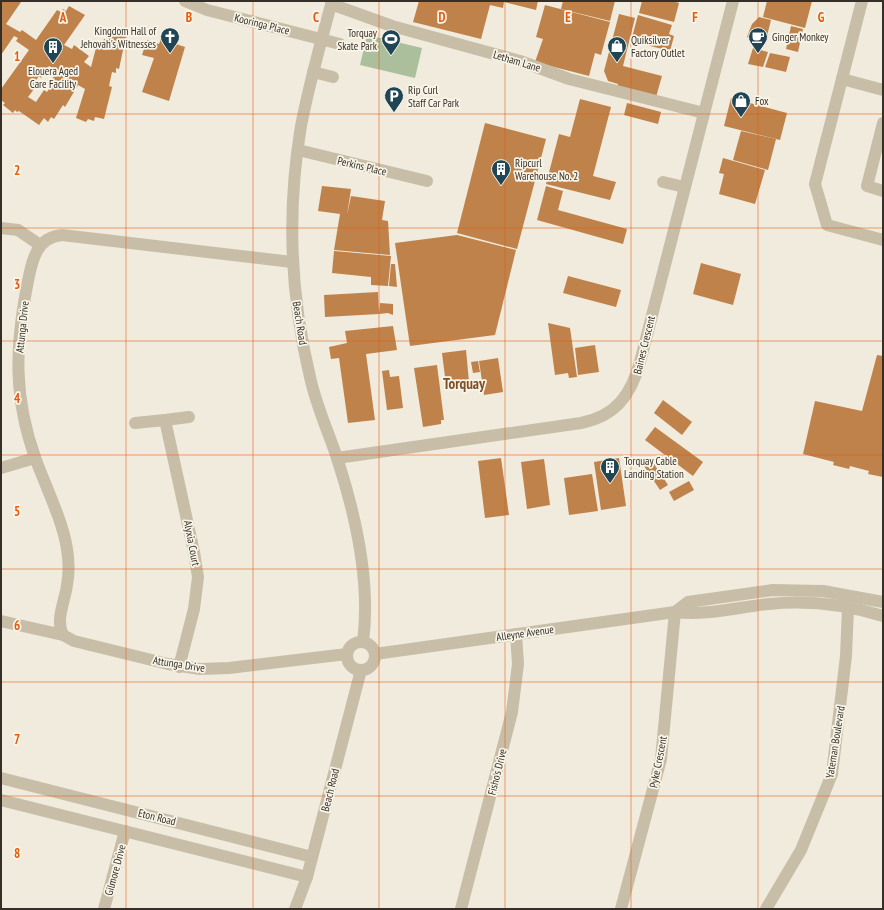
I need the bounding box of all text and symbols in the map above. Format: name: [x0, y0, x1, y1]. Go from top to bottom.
text: A: [59, 9, 67, 26]
text: B: [186, 9, 192, 26]
text: C: [313, 9, 319, 26]
text: D: [439, 9, 446, 26]
text: E: [565, 9, 571, 26]
text: F: [692, 9, 698, 26]
text: G: [818, 9, 825, 26]
street label: Kooringa Place: [233, 10, 291, 38]
place label: Kingdom Hall of Jehovah's Witnesses: [80, 24, 157, 51]
church icon: Kingdom Hall of Jehovah's Witnesses: [159, 26, 181, 54]
place label: Torquay Skate Park: [337, 26, 378, 53]
cafe icon: Ginger Monkey: [747, 26, 769, 54]
sports icon: Torquay Skate Park: [380, 28, 402, 56]
place label: Ginger Monkey: [772, 30, 829, 44]
place label: Quiksilver Factory Outlet: [631, 33, 685, 60]
shop icon: Quiksilver Factory Outlet: [606, 35, 628, 63]
building icon: Elouera Aged Care Facility: [42, 36, 64, 64]
street label: Letham Lane: [492, 47, 543, 75]
text: 1: [14, 48, 20, 65]
place label: Elouera Aged Care Facility: [28, 64, 78, 91]
place label: Rip Curl Staff Car Park: [408, 83, 460, 110]
parking icon: Rip Curl Staff Car Park: [383, 85, 405, 113]
shop icon: Fox: [730, 90, 752, 118]
place label: Fox: [755, 94, 769, 108]
street label: Perkins Place: [336, 154, 388, 179]
place label: Ripcurl Warehouse No. 2: [515, 156, 578, 183]
building icon: Ripcurl Warehouse No. 2: [490, 158, 512, 186]
text: 2: [14, 162, 20, 179]
text: 3: [14, 276, 20, 293]
street label: Attunga Drive: [12, 300, 32, 354]
street label: Beach Road: [290, 300, 310, 346]
street label: Baines Crescent: [630, 314, 658, 376]
district label: Torquay: [443, 374, 486, 393]
text: 4: [14, 390, 21, 407]
place label: Torquay Cable Landing Station: [624, 454, 684, 481]
building icon: Torquay Cable Landing Station: [599, 456, 621, 484]
text: 5: [14, 503, 20, 520]
street label: Alyxia Court: [181, 519, 203, 567]
text: 6: [14, 617, 20, 634]
street label: Alleyne Avenue: [495, 622, 555, 644]
street label: Attunga Drive: [152, 653, 206, 675]
street label: Yateman Boulevard: [822, 705, 848, 779]
text: 7: [14, 731, 20, 748]
street label: Pyke Crescent: [646, 735, 670, 789]
street label: Fisho's Drive: [484, 747, 510, 797]
street label: Beach Road: [318, 767, 342, 813]
street label: Eton Road: [137, 806, 178, 828]
street label: Gilmore Drive: [101, 843, 129, 897]
text: 8: [14, 845, 20, 862]

